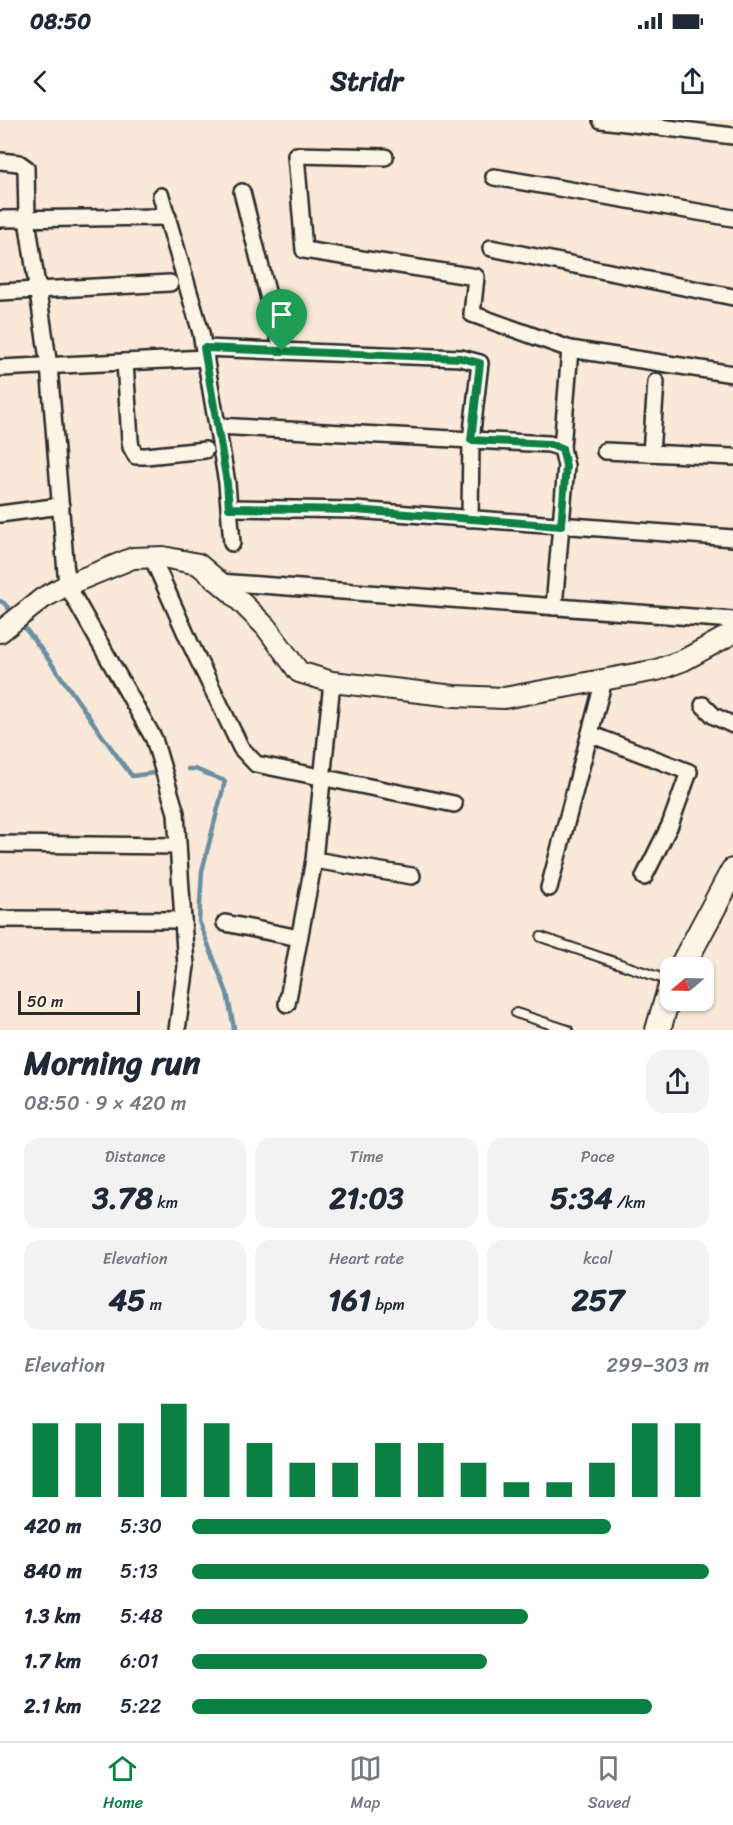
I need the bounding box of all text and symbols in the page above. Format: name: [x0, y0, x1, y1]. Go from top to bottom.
text: 08:50: [30, 2, 91, 41]
text: Stridr: [330, 57, 403, 105]
icon: back: [24, 65, 57, 98]
icon: share: [676, 65, 709, 98]
pin: [256, 289, 307, 351]
icon: arrive: [265, 298, 298, 331]
north arrow: [660, 957, 714, 1011]
map controls: [660, 957, 714, 1011]
text: 50 m: [27, 987, 63, 1016]
scale bar: [18, 988, 140, 1016]
text: Morning run: [24, 1034, 200, 1092]
button: share: [646, 1050, 709, 1113]
text: 08:50 · 9 × 420 m: [24, 1086, 186, 1121]
text: Distance: [105, 1142, 166, 1171]
text: Time: [350, 1142, 383, 1171]
text: Pace: [581, 1142, 615, 1171]
text: 3.78: [92, 1171, 153, 1225]
text: 21:03: [329, 1171, 404, 1225]
text: 5:34: [550, 1171, 613, 1225]
text: km: [153, 1188, 178, 1217]
text: /km: [613, 1188, 646, 1217]
text: Elevation: [103, 1244, 168, 1273]
text: Heart rate: [329, 1244, 404, 1273]
text: kcal: [583, 1244, 612, 1273]
text: 45: [108, 1273, 145, 1327]
text: 161: [328, 1273, 371, 1327]
text: 257: [571, 1273, 624, 1327]
text: m: [145, 1290, 162, 1319]
text: bpm: [371, 1290, 405, 1319]
text: Elevation: [24, 1348, 105, 1383]
text: 299–303 m: [606, 1348, 709, 1383]
text: 420 m: [24, 1509, 81, 1544]
text: 5:30: [120, 1509, 162, 1544]
text: 840 m: [24, 1554, 82, 1589]
text: 5:13: [120, 1554, 158, 1589]
text: 1.3 km: [24, 1599, 81, 1634]
text: 5:48: [120, 1599, 163, 1634]
text: 1.7 km: [24, 1644, 81, 1679]
text: 6:01: [120, 1644, 159, 1679]
text: 2.1 km: [24, 1689, 81, 1724]
text: 5:22: [120, 1689, 161, 1724]
tab: Home: [103, 1752, 143, 1817]
tab: Map: [349, 1752, 382, 1817]
tab: Saved: [588, 1752, 630, 1817]

